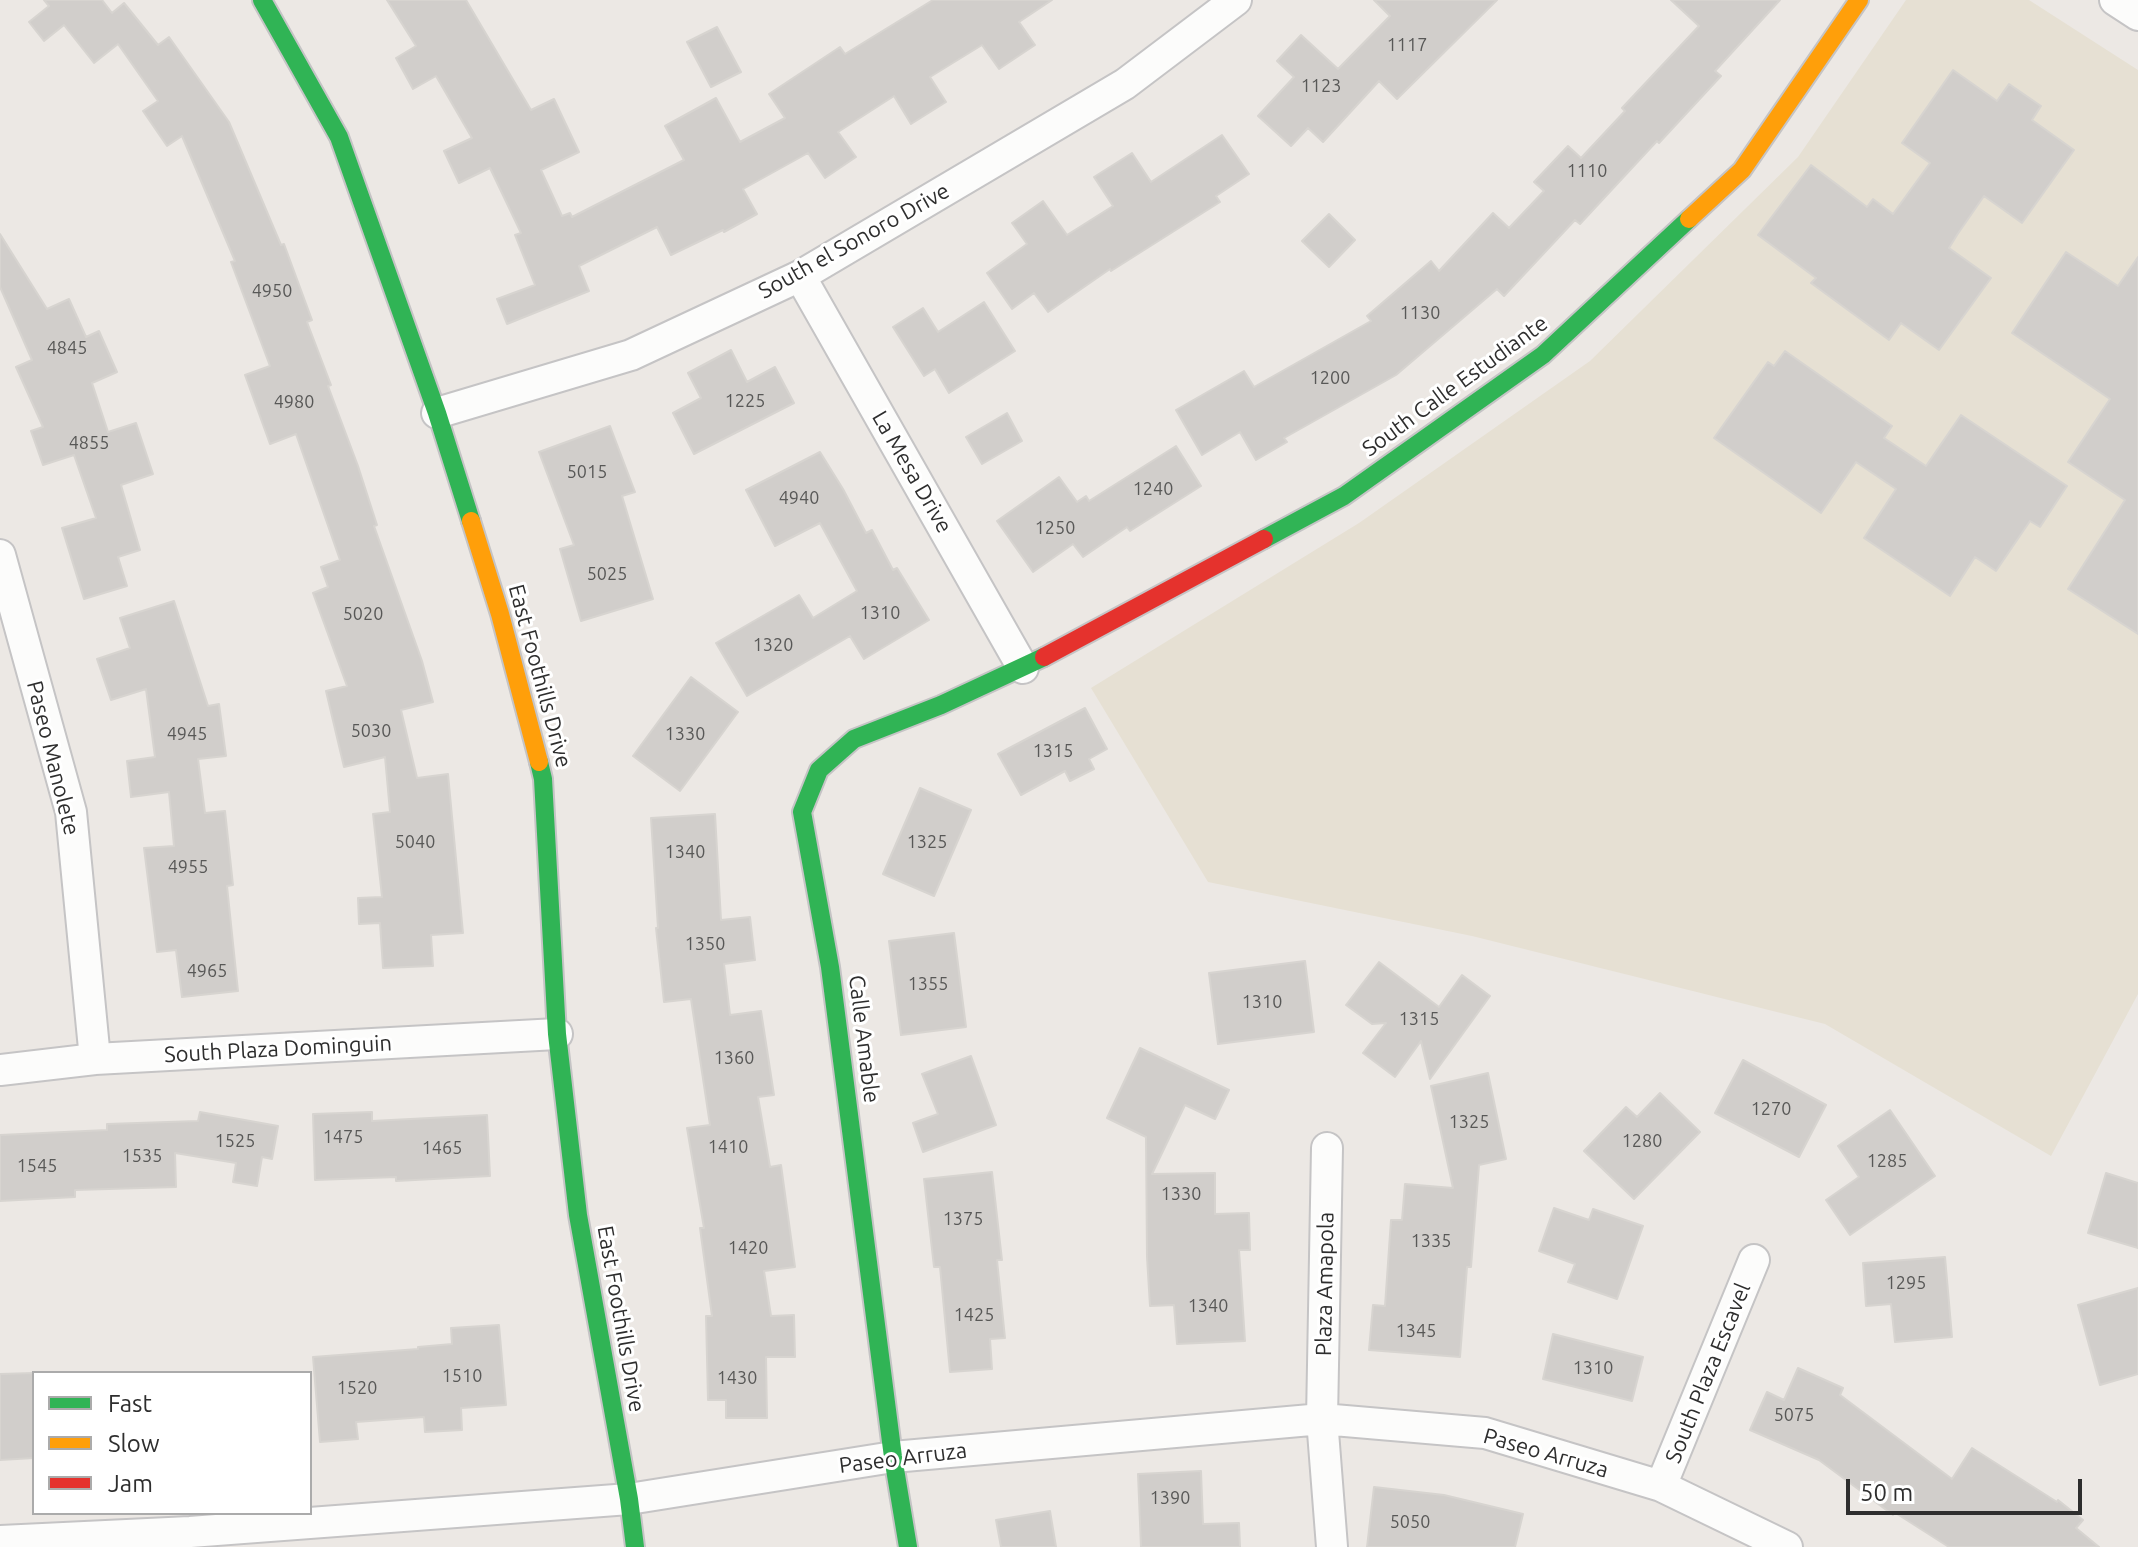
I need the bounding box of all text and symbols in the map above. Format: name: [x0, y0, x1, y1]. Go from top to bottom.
house number: 1117: [1387, 34, 1427, 56]
house number: 1123: [1301, 75, 1341, 97]
house number: 1110: [1567, 160, 1607, 182]
street label: South el Sonoro Drive: [754, 178, 954, 304]
house number: 4950: [252, 280, 292, 302]
house number: 1130: [1400, 302, 1440, 324]
street label: South Calle Estudiante: [1357, 310, 1553, 462]
house number: 4845: [47, 337, 87, 359]
house number: 1200: [1310, 367, 1350, 389]
house number: 1225: [725, 390, 765, 412]
house number: 4980: [274, 391, 314, 413]
street label: La Mesa Drive: [866, 406, 958, 538]
house number: 4855: [69, 432, 109, 454]
house number: 5015: [567, 461, 607, 483]
house number: 1240: [1133, 478, 1173, 500]
house number: 4940: [779, 487, 819, 509]
house number: 1250: [1035, 517, 1075, 539]
house number: 5025: [587, 563, 627, 585]
street label: East Foothills Drive: [503, 581, 577, 771]
house number: 1310: [860, 602, 900, 624]
house number: 5020: [343, 603, 383, 625]
house number: 1320: [753, 634, 793, 656]
street label: Paseo Manolete: [21, 678, 85, 838]
house number: 5030: [351, 720, 391, 742]
house number: 4945: [167, 723, 207, 745]
house number: 1330: [665, 723, 705, 745]
house number: 1315: [1033, 740, 1073, 762]
house number: 5040: [395, 831, 435, 853]
house number: 1325: [907, 831, 947, 853]
house number: 1340: [665, 841, 705, 863]
house number: 4955: [168, 856, 208, 878]
house number: 1350: [685, 933, 725, 955]
house number: 4965: [187, 960, 227, 982]
street label: Calle Amable: [843, 973, 885, 1105]
house number: 1355: [908, 973, 948, 995]
house number: 1310: [1242, 991, 1282, 1013]
house number: 1315: [1399, 1008, 1439, 1030]
street label: South Plaza Dominguin: [163, 1030, 393, 1068]
house number: 1360: [714, 1047, 754, 1069]
house number: 1270: [1751, 1098, 1791, 1120]
house number: 1325: [1449, 1111, 1489, 1133]
house number: 1475: [323, 1126, 363, 1148]
house number: 1525: [215, 1130, 255, 1152]
house number: 1280: [1622, 1130, 1662, 1152]
house number: 1410: [708, 1136, 748, 1158]
house number: 1465: [422, 1137, 462, 1159]
house number: 1535: [122, 1145, 162, 1167]
house number: 1285: [1867, 1150, 1907, 1172]
house number: 1545: [17, 1155, 57, 1177]
house number: 1330: [1161, 1183, 1201, 1205]
house number: 1375: [943, 1208, 983, 1230]
street label: Plaza Amapola: [1311, 1212, 1339, 1356]
street label: East Foothills Drive: [592, 1224, 650, 1414]
house number: 1335: [1411, 1230, 1451, 1252]
house number: 1420: [728, 1237, 768, 1259]
house number: 1295: [1886, 1272, 1926, 1294]
street label: South Plaza Escavel: [1660, 1279, 1756, 1467]
house number: 1340: [1188, 1295, 1228, 1317]
house number: 1425: [954, 1304, 994, 1326]
house number: 1345: [1396, 1320, 1436, 1342]
house number: 1310: [1573, 1357, 1613, 1379]
house number: 1510: [442, 1365, 482, 1387]
house number: 1430: [717, 1367, 757, 1389]
legend: [32, 1371, 312, 1515]
house number: 1520: [337, 1377, 377, 1399]
text: Fast: [108, 1390, 152, 1417]
house number: 5075: [1774, 1404, 1814, 1426]
street label: Paseo Arruza: [1480, 1423, 1612, 1483]
text: Slow: [108, 1430, 160, 1457]
street label: Paseo Arruza: [837, 1437, 969, 1479]
scale bar: [1850, 1463, 2086, 1513]
text: Jam: [108, 1470, 153, 1497]
text: 50 m: [1860, 1479, 1913, 1506]
house number: 1390: [1150, 1487, 1190, 1509]
house number: 5050: [1390, 1511, 1430, 1533]

